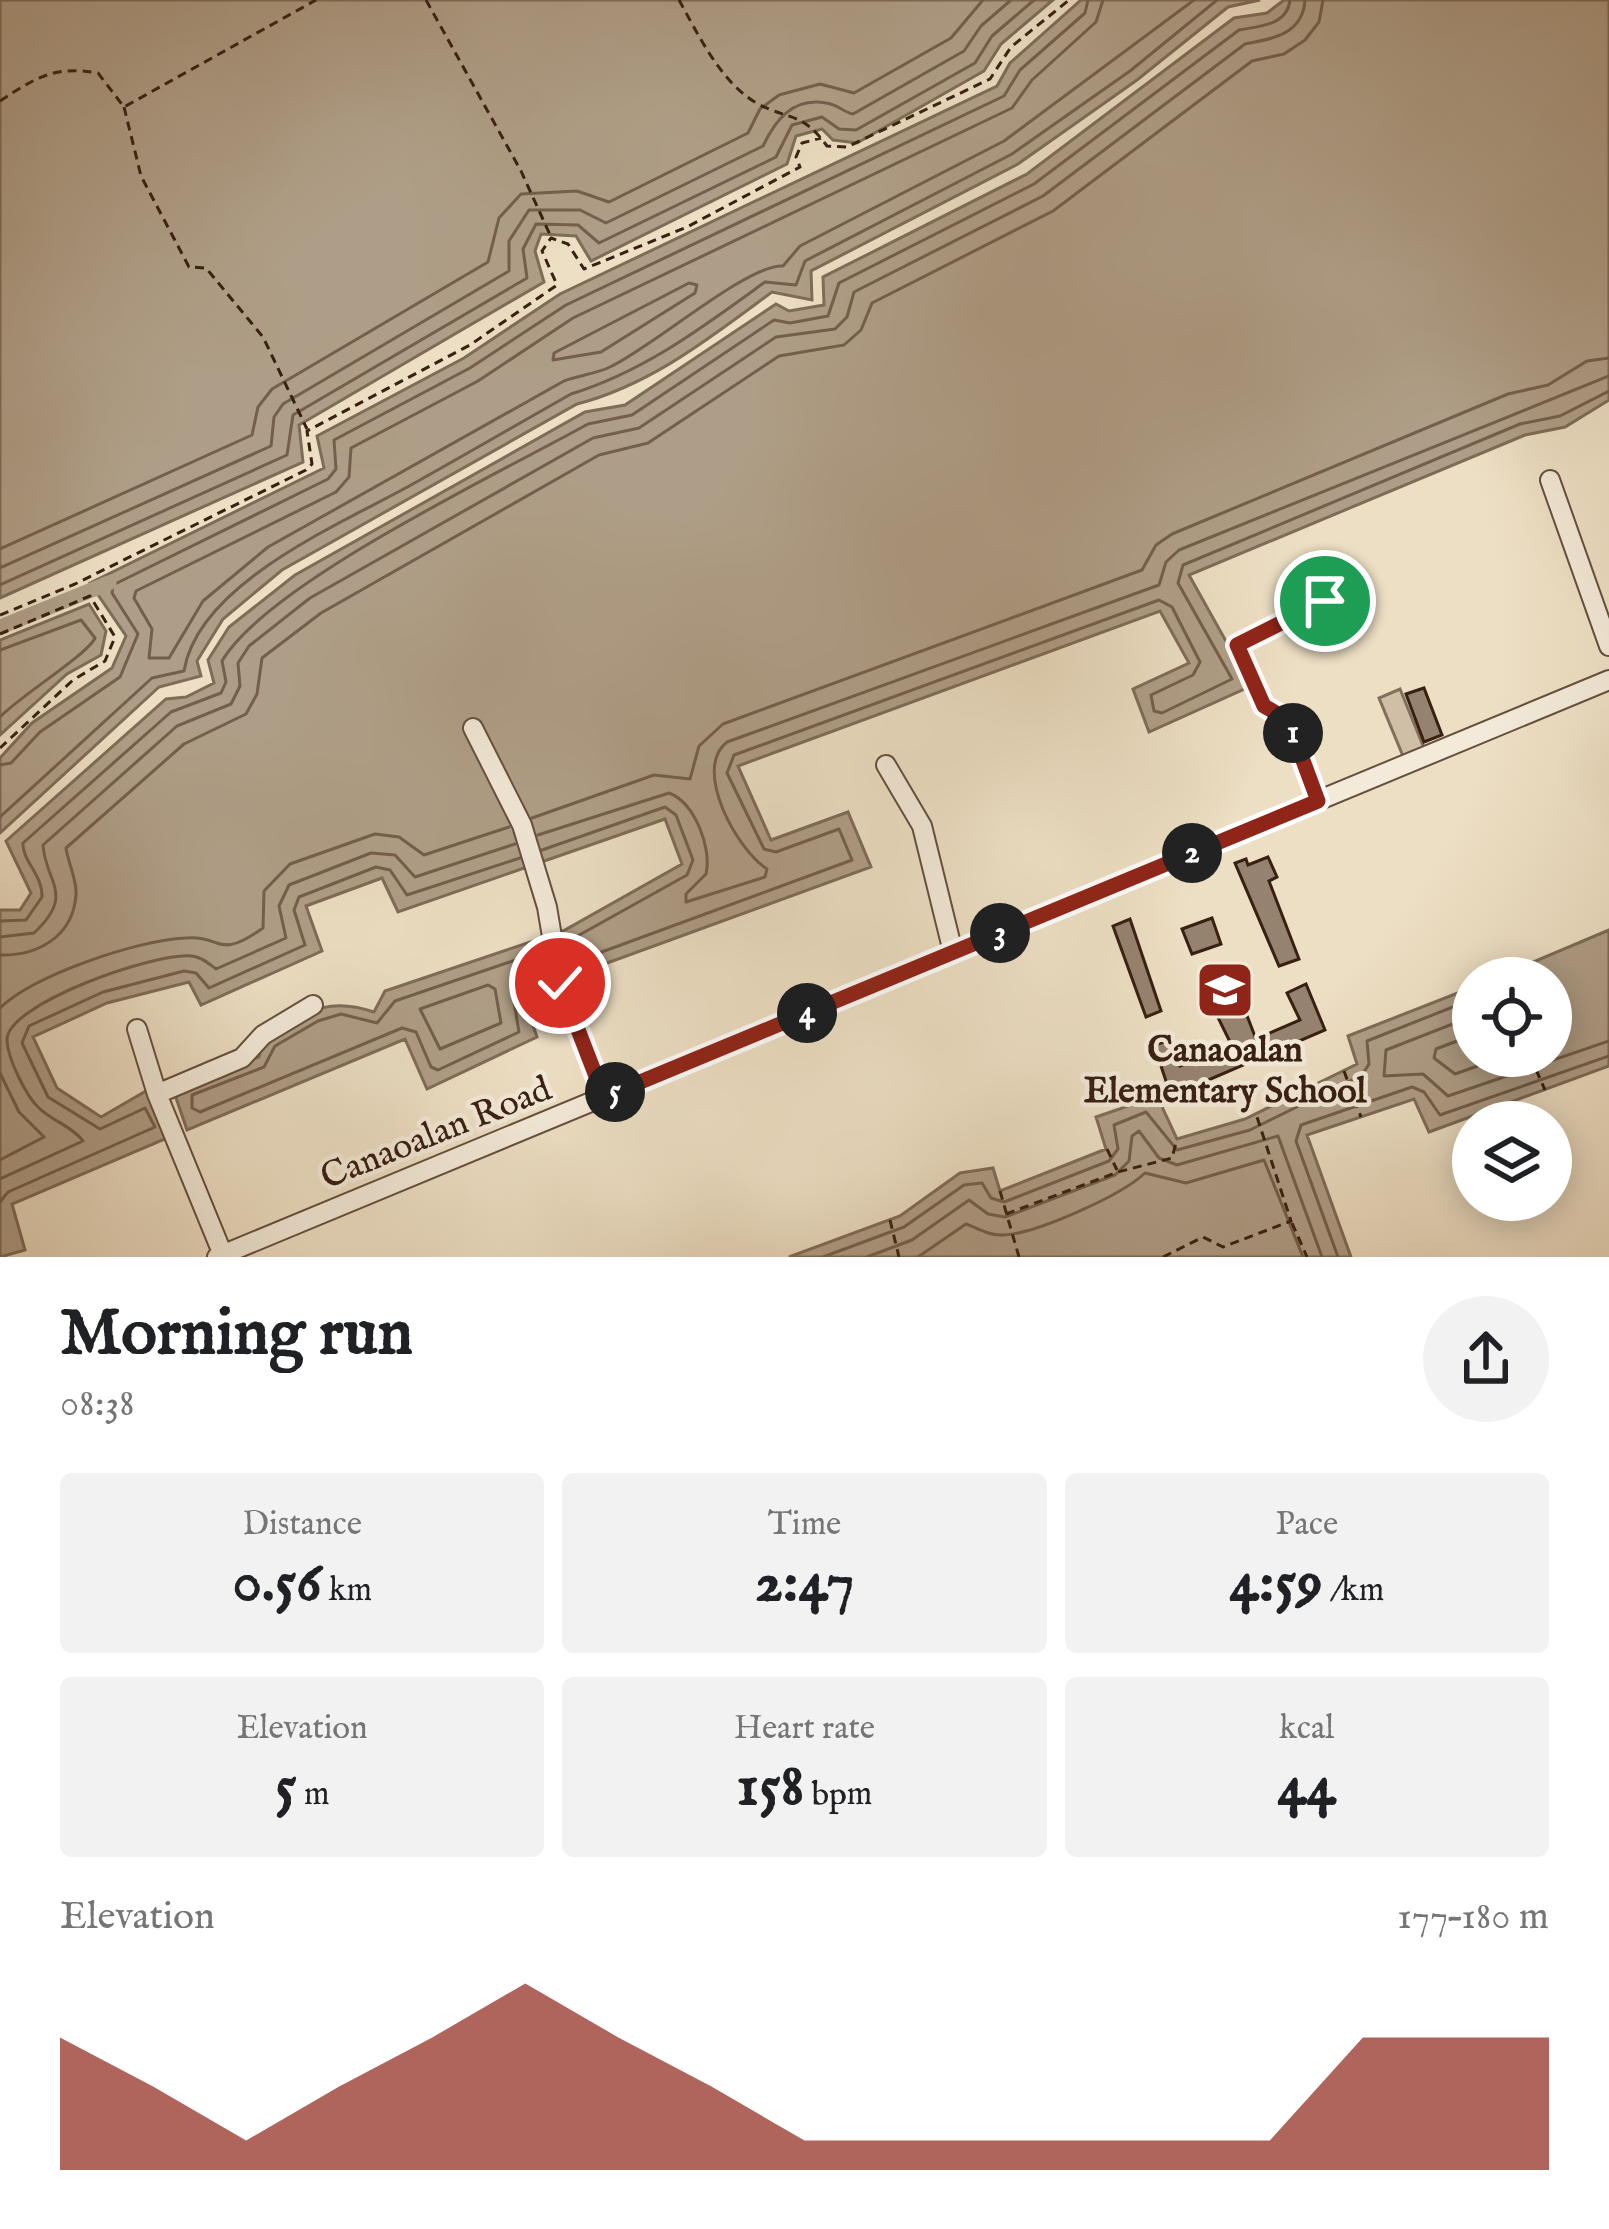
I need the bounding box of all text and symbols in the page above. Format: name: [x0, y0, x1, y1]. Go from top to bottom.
pin: [1274, 550, 1376, 652]
icon: arrive: [1292, 568, 1358, 634]
pin: 1: [1263, 703, 1323, 763]
text: 1: [1287, 712, 1299, 754]
pin: 2: [1162, 823, 1222, 883]
text: 2: [1184, 832, 1200, 874]
pin: 3: [970, 903, 1030, 963]
text: 3: [994, 912, 1006, 954]
pin: [509, 932, 611, 1034]
icon: check: [527, 950, 593, 1016]
map controls: [1452, 957, 1572, 1221]
button: locate: [1452, 957, 1572, 1077]
school or university icon: Canaoalan Elementary School: [1194, 959, 1256, 1021]
pin: 4: [777, 983, 837, 1043]
text: 4: [799, 992, 815, 1034]
place label: Canaoalan Elementary School: [1084, 1028, 1367, 1115]
pin: 5: [585, 1062, 645, 1122]
street label: Canaoalan Road: [314, 1066, 559, 1201]
text: 5: [609, 1071, 621, 1113]
button: layers: [1452, 1101, 1572, 1221]
text: Morning run: [60, 1293, 413, 1377]
button: share: [1423, 1296, 1549, 1422]
text: 08:38: [60, 1380, 135, 1429]
text: Distance: [242, 1504, 362, 1546]
text: Time: [768, 1504, 841, 1546]
text: Pace: [1276, 1504, 1338, 1546]
text: 0.56: [232, 1546, 322, 1622]
text: 2:47: [755, 1546, 854, 1622]
text: 4:59: [1229, 1546, 1323, 1622]
text: km: [322, 1570, 372, 1612]
text: /km: [1323, 1570, 1384, 1612]
text: Elevation: [237, 1708, 368, 1750]
text: Heart rate: [734, 1708, 875, 1750]
text: kcal: [1279, 1708, 1334, 1750]
text: 5: [275, 1750, 297, 1826]
text: 158: [737, 1750, 804, 1826]
text: 44: [1277, 1750, 1336, 1826]
text: m: [297, 1774, 329, 1816]
text: bpm: [804, 1774, 872, 1816]
text: Elevation: [60, 1893, 215, 1942]
text: 177–180 m: [1397, 1893, 1549, 1942]

